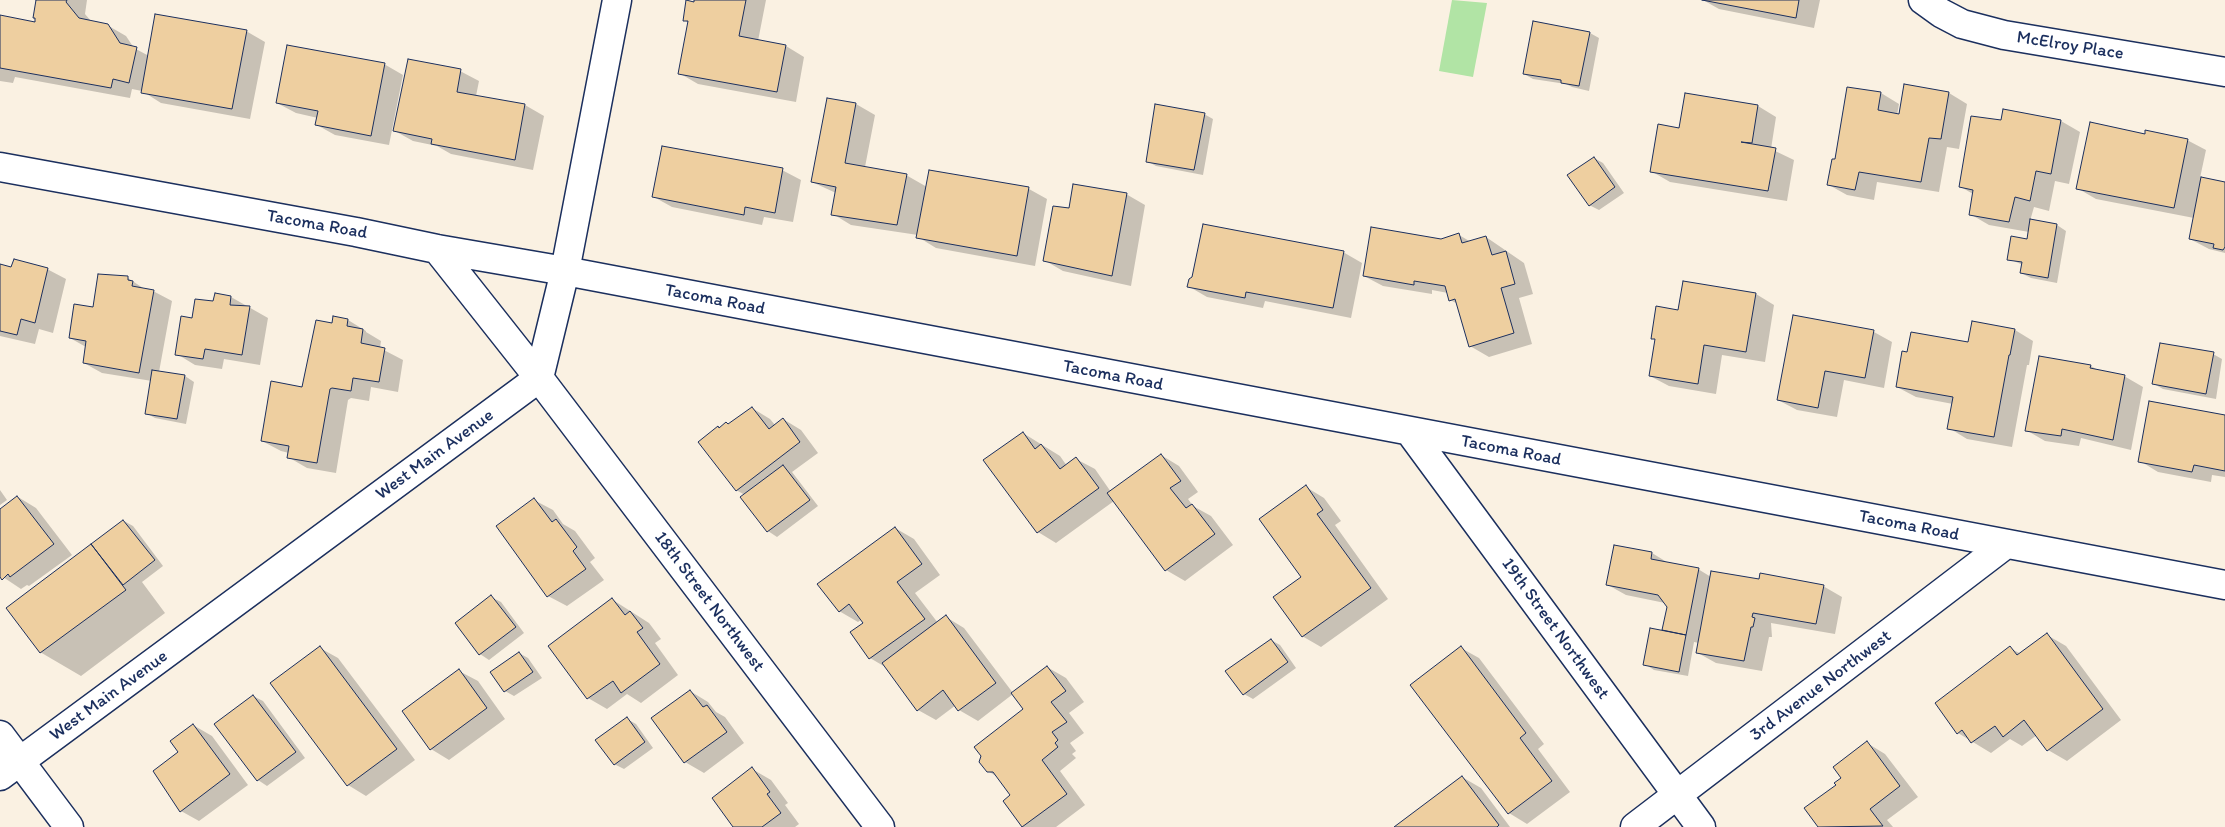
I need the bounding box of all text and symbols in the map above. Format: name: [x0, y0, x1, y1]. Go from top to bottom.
street label: McElroy Place: [2015, 27, 2125, 65]
street label: Tacoma Road: [265, 206, 369, 244]
street label: Tacoma Road: [663, 280, 767, 320]
street label: Tacoma Road: [1061, 356, 1165, 396]
street label: West Main Avenue: [372, 405, 498, 505]
street label: Tacoma Road: [1459, 431, 1563, 471]
street label: Tacoma Road: [1857, 506, 1961, 546]
street label: 18th Street Northwest: [649, 528, 769, 676]
street label: 19th Street Northwest: [1496, 554, 1614, 704]
street label: 3rd Avenue Northwest: [1746, 626, 1896, 746]
street label: West Main Avenue: [46, 646, 172, 746]

